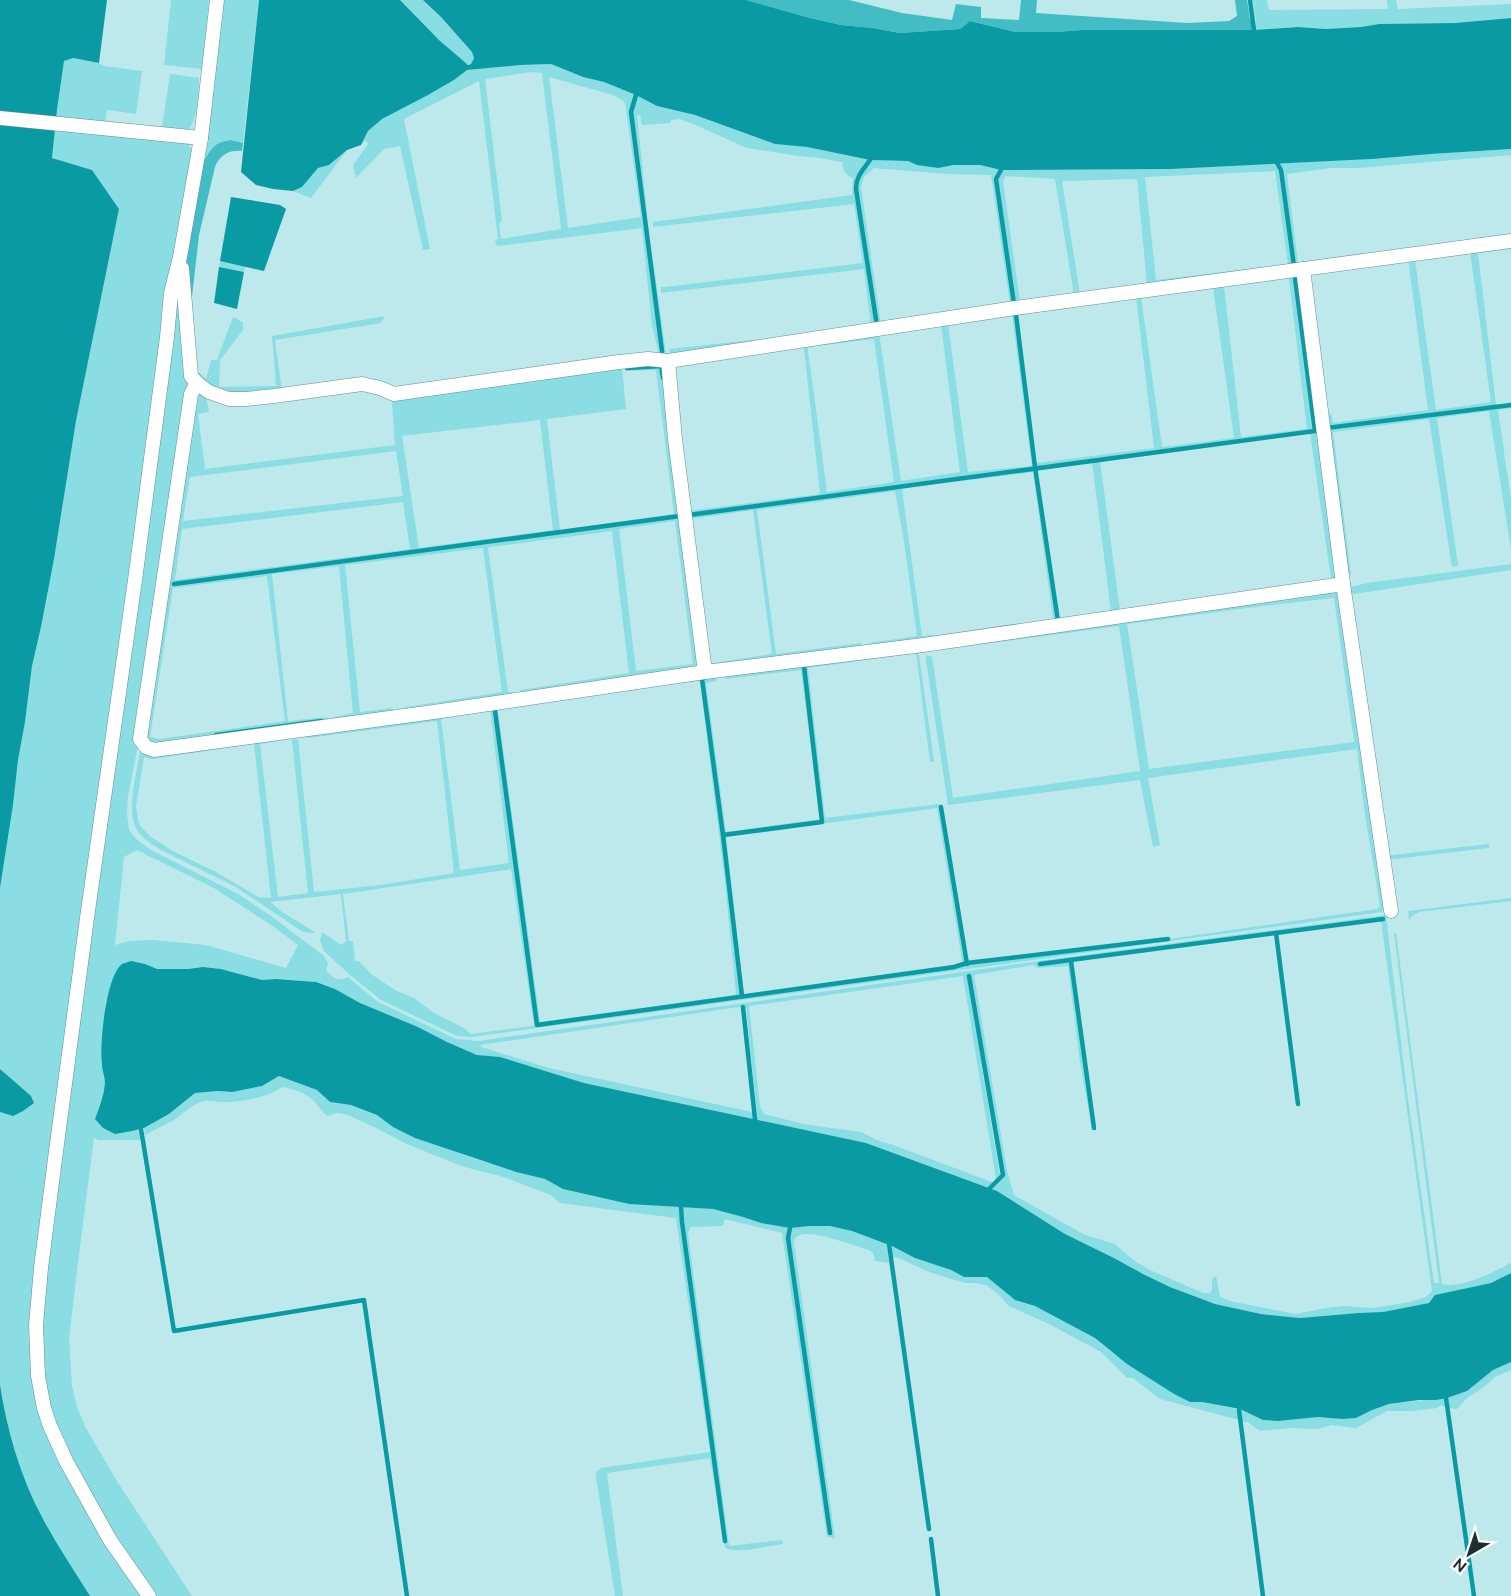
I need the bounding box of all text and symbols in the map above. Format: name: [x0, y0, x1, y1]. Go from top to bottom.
north arrow: [1439, 1524, 1499, 1584]
text: N: [1449, 1555, 1470, 1576]

